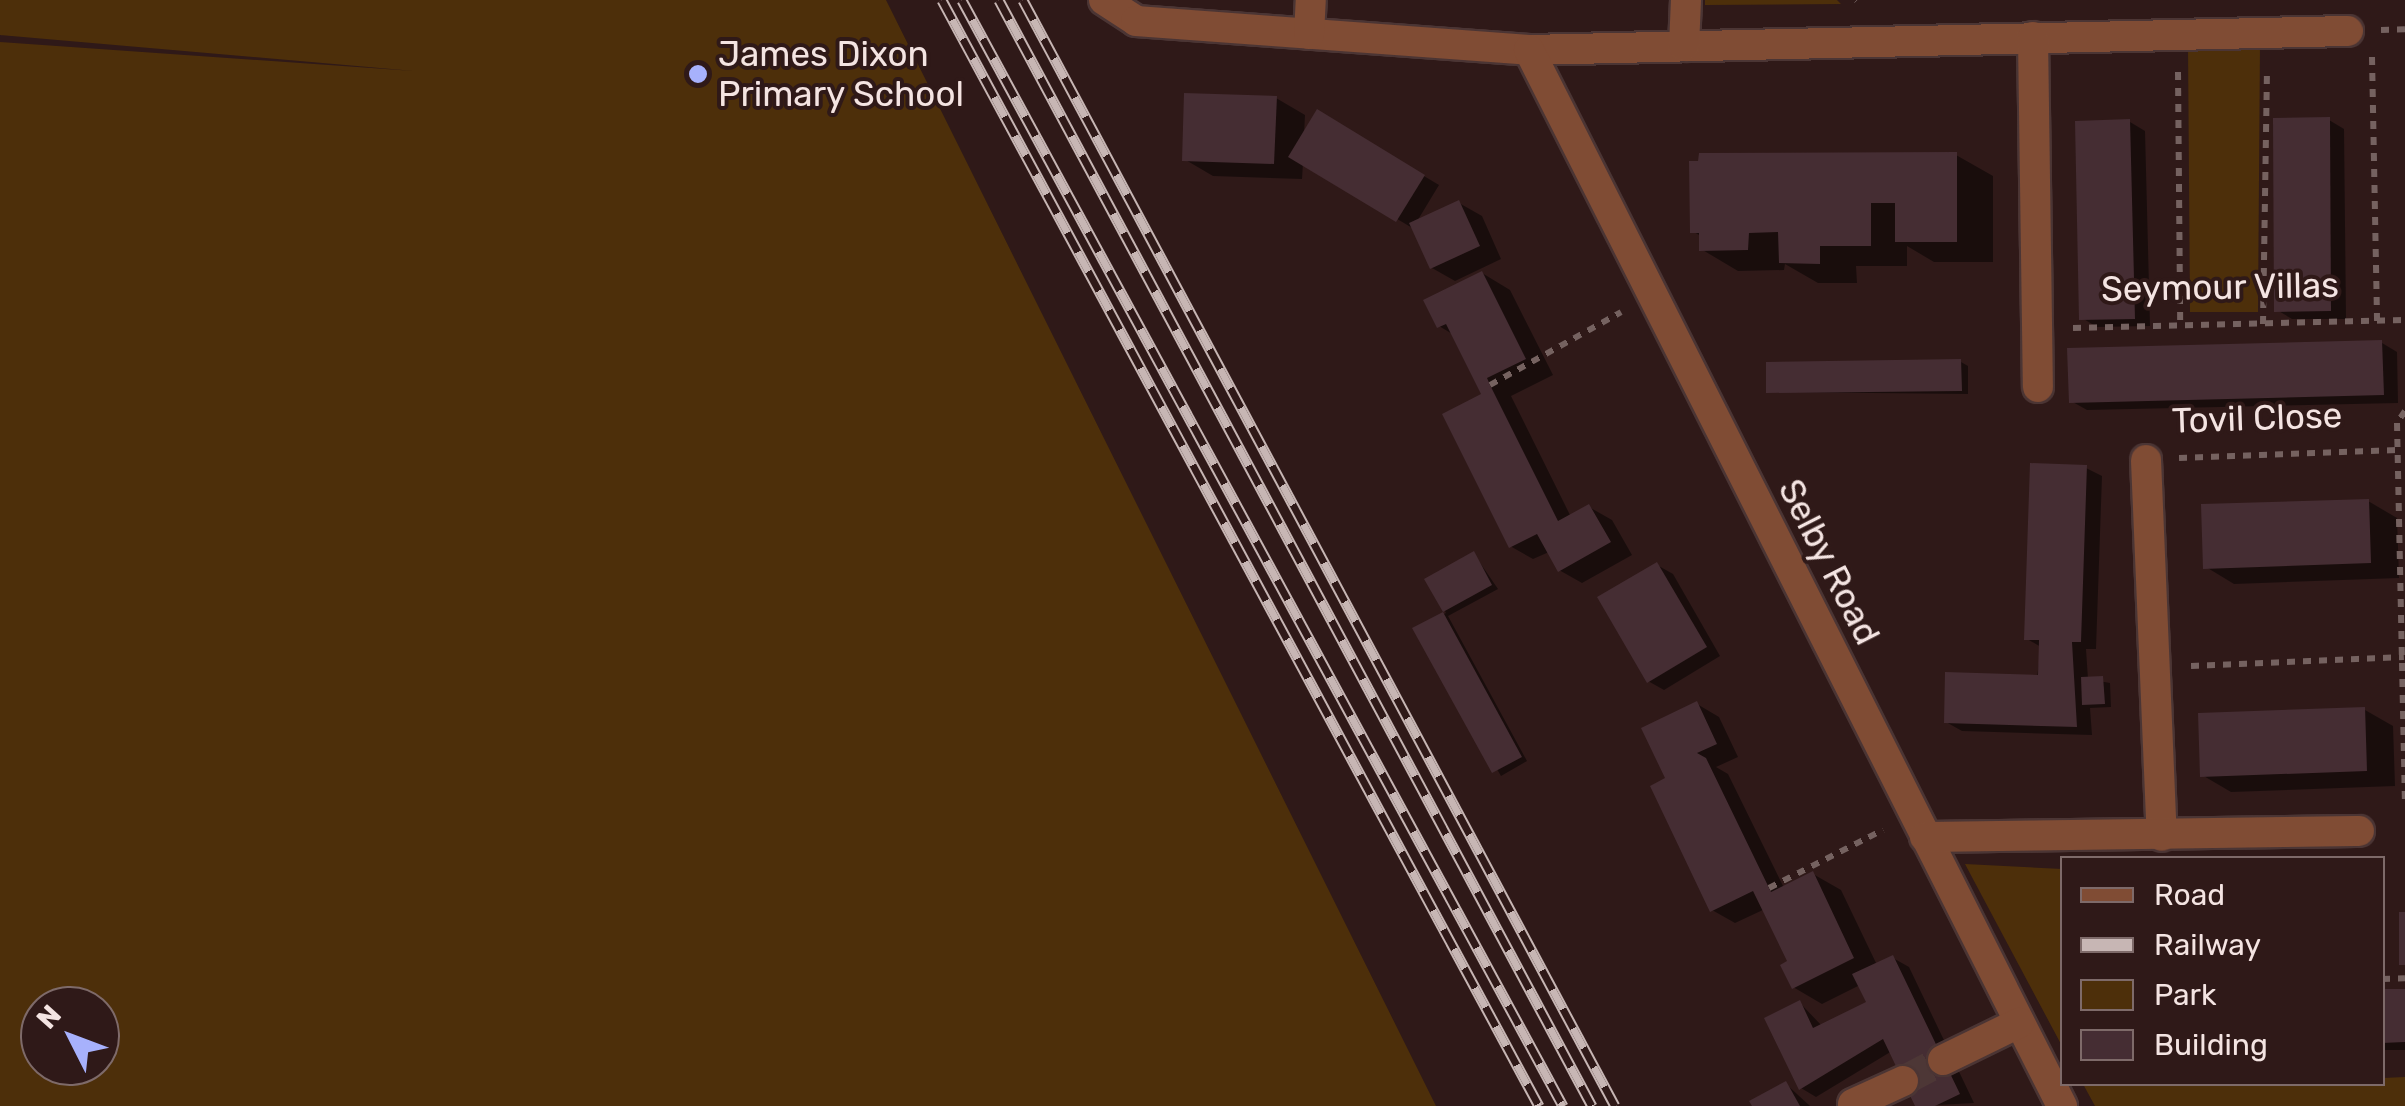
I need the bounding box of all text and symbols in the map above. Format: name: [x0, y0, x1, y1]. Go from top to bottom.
place label: James Dixon Primary School: [718, 33, 965, 115]
marker: James Dixon Primary School: [687, 63, 709, 85]
street label: Seymour Villas: [2100, 264, 2340, 310]
street label: Tovil Close: [2171, 394, 2343, 442]
street label: Selby Road: [1769, 472, 1889, 652]
legend: [2060, 856, 2385, 1086]
text: Road: [2154, 877, 2225, 913]
text: Railway: [2154, 927, 2261, 963]
text: Park: [2154, 977, 2216, 1013]
north arrow: [20, 986, 120, 1086]
text: N: [30, 998, 68, 1035]
text: Building: [2154, 1027, 2268, 1063]

